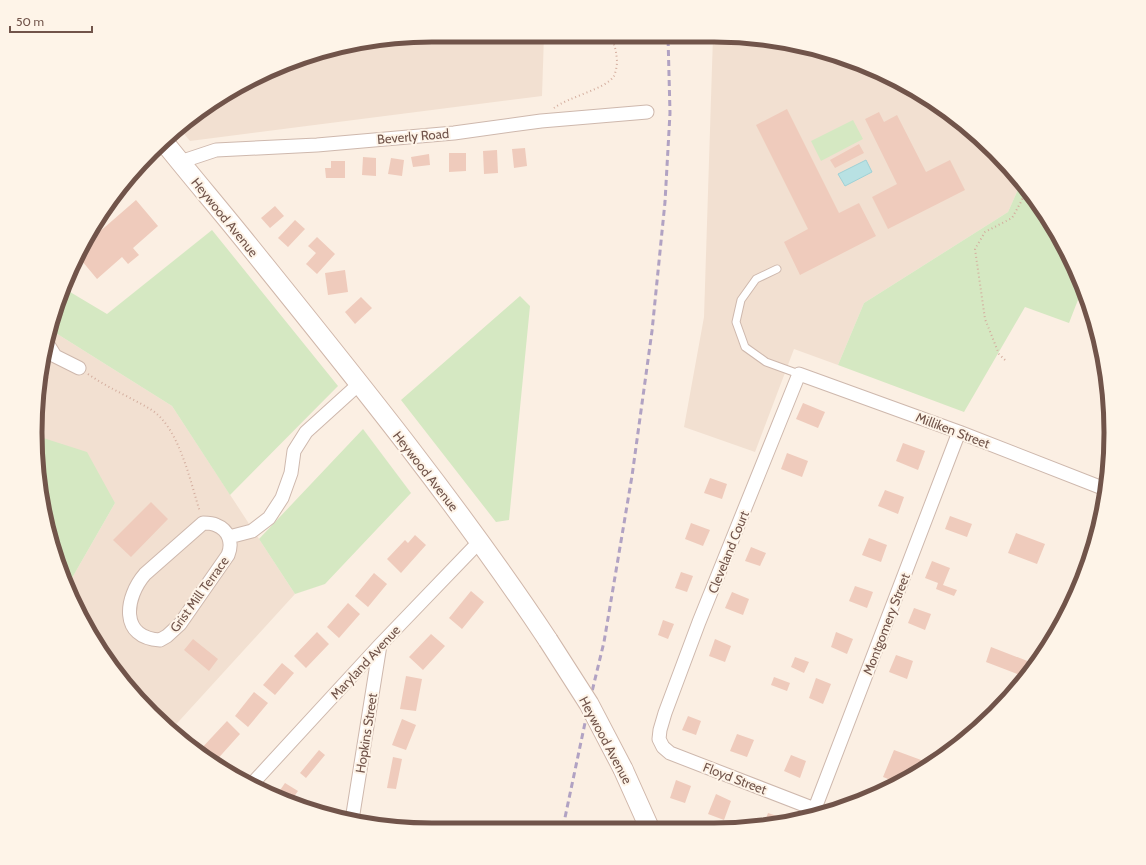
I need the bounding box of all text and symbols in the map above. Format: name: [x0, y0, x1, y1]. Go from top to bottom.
scale bar: [10, 8, 92, 34]
text: 50 m: [16, 14, 44, 29]
street label: Beverly Road: [376, 125, 450, 147]
street label: Heywood Avenue: [188, 174, 262, 260]
street label: Milliken Street: [914, 409, 993, 452]
street label: Heywood Avenue: [390, 428, 462, 514]
street label: Cleveland Court: [704, 508, 752, 596]
street label: Grist Mill Terrace: [166, 553, 232, 635]
street label: Montgomery Street: [859, 570, 913, 677]
street label: Maryland Avenue: [327, 621, 404, 702]
street label: Hopkins Street: [352, 691, 380, 774]
street label: Heywood Avenue: [576, 693, 636, 787]
street label: Floyd Street: [701, 759, 770, 798]

